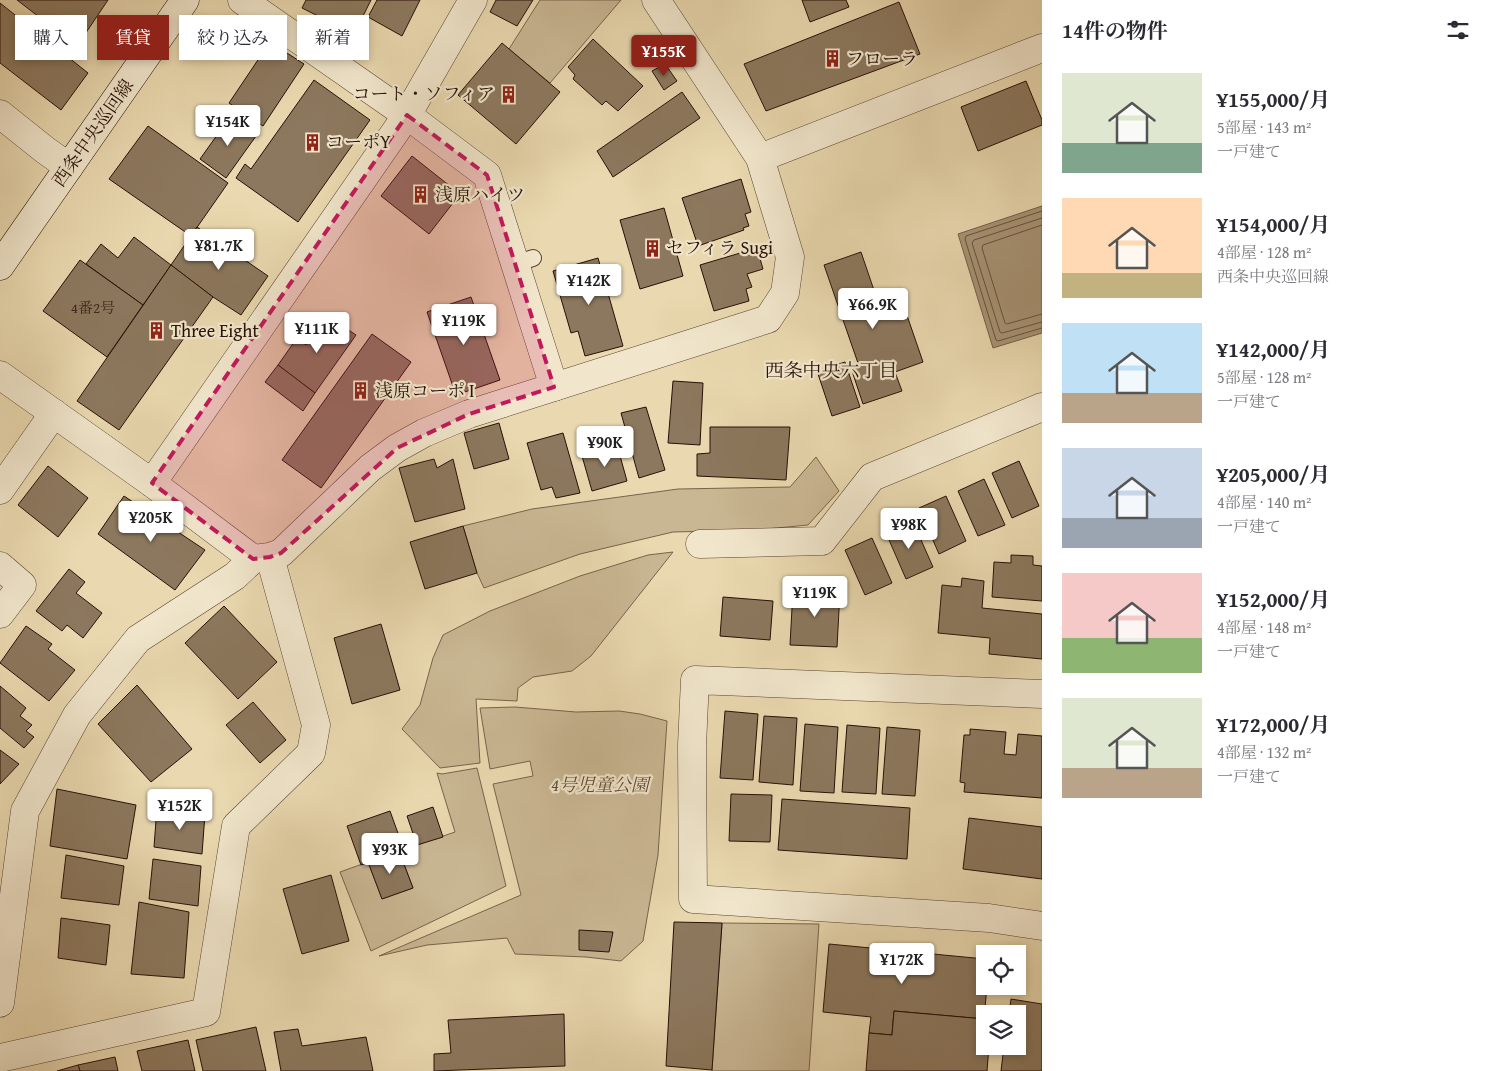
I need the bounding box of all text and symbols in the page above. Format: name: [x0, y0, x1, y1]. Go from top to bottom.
chip: 購入: [15, 15, 87, 60]
chip: 賃貸: [97, 15, 169, 60]
chip: 絞り込み: [179, 15, 287, 60]
chip: 新着: [297, 15, 369, 60]
text: 14件の物件: [1062, 15, 1168, 46]
icon: filters: [1444, 16, 1472, 44]
pin: ¥155K: [629, 34, 699, 77]
text: ¥155K: [642, 39, 686, 63]
place label: フローラ: [846, 45, 918, 72]
building icon: フローラ: [822, 49, 842, 69]
street label: 西条中央巡回線: [45, 73, 140, 192]
place label: コート・ソフィア: [352, 80, 495, 107]
building icon: コート・ソフィア: [499, 84, 519, 104]
text: ¥155,000/月: [1217, 84, 1330, 115]
icon: home: [1102, 93, 1162, 153]
pin: ¥154K: [193, 104, 263, 147]
text: ¥154K: [206, 109, 250, 133]
text: 5部屋 · 143 m²: [1217, 115, 1312, 139]
place label: コーポY: [326, 128, 391, 155]
building icon: コーポY: [302, 132, 322, 152]
text: 一戸建て: [1217, 139, 1281, 163]
place label: 浅原ハイツ: [435, 181, 525, 208]
building icon: 浅原ハイツ: [411, 185, 431, 205]
text: ¥154,000/月: [1217, 209, 1330, 240]
icon: home: [1102, 218, 1162, 278]
pin: ¥81.7K: [178, 228, 260, 271]
text: ¥81.7K: [195, 233, 243, 257]
place label: セフィラ Sugi: [666, 234, 773, 261]
building icon: セフィラ Sugi: [642, 238, 662, 258]
text: 4部屋 · 128 m²: [1217, 240, 1312, 264]
pin: ¥142K: [554, 264, 624, 306]
text: 西条中央巡回線: [1217, 264, 1329, 288]
text: ¥142K: [567, 268, 611, 292]
pin: ¥66.9K: [832, 288, 914, 330]
text: ¥66.9K: [849, 292, 897, 316]
house number: 4番2号: [71, 297, 115, 318]
pin: ¥119K: [429, 304, 499, 346]
text: ¥119K: [442, 308, 486, 332]
pin: ¥111K: [282, 312, 352, 354]
text: ¥111K: [295, 316, 339, 340]
place label: Three Eight: [171, 317, 259, 344]
building icon: Three Eight: [147, 321, 167, 341]
text: ¥142,000/月: [1217, 334, 1330, 365]
icon: home: [1102, 343, 1162, 403]
district label: 西条中央六丁目: [764, 356, 898, 384]
text: 5部屋 · 128 m²: [1217, 365, 1312, 389]
place label: 浅原コーポ I: [375, 377, 475, 404]
building icon: 浅原コーポ I: [351, 381, 371, 401]
text: 一戸建て: [1217, 389, 1281, 413]
pin: ¥90K: [575, 426, 635, 468]
text: ¥90K: [588, 430, 622, 454]
text: ¥205,000/月: [1217, 459, 1330, 490]
icon: home: [1102, 468, 1162, 528]
text: 4部屋 · 140 m²: [1217, 490, 1312, 514]
pin: ¥205K: [116, 500, 186, 543]
text: ¥205K: [129, 505, 173, 529]
pin: ¥98K: [879, 508, 939, 550]
text: ¥98K: [892, 512, 926, 536]
text: 一戸建て: [1217, 514, 1281, 538]
pin: ¥119K: [780, 576, 850, 618]
text: ¥119K: [793, 580, 837, 604]
text: ¥152,000/月: [1217, 584, 1330, 615]
icon: home: [1102, 593, 1162, 653]
text: 4部屋 · 148 m²: [1217, 615, 1312, 639]
text: 一戸建て: [1217, 639, 1281, 663]
text: ¥172,000/月: [1217, 709, 1330, 740]
icon: home: [1102, 718, 1162, 778]
text: 4部屋 · 132 m²: [1217, 740, 1312, 764]
text: 一戸建て: [1217, 764, 1281, 788]
park label: 4号児童公園: [551, 771, 652, 798]
pin: ¥152K: [145, 788, 215, 831]
text: ¥152K: [158, 793, 202, 817]
pin: ¥93K: [360, 832, 420, 875]
text: ¥93K: [373, 837, 407, 861]
pin: ¥172K: [867, 942, 937, 985]
map controls: [976, 945, 1026, 1055]
button: locate: [976, 945, 1026, 995]
text: ¥172K: [880, 947, 924, 971]
button: layers: [976, 1005, 1026, 1055]

